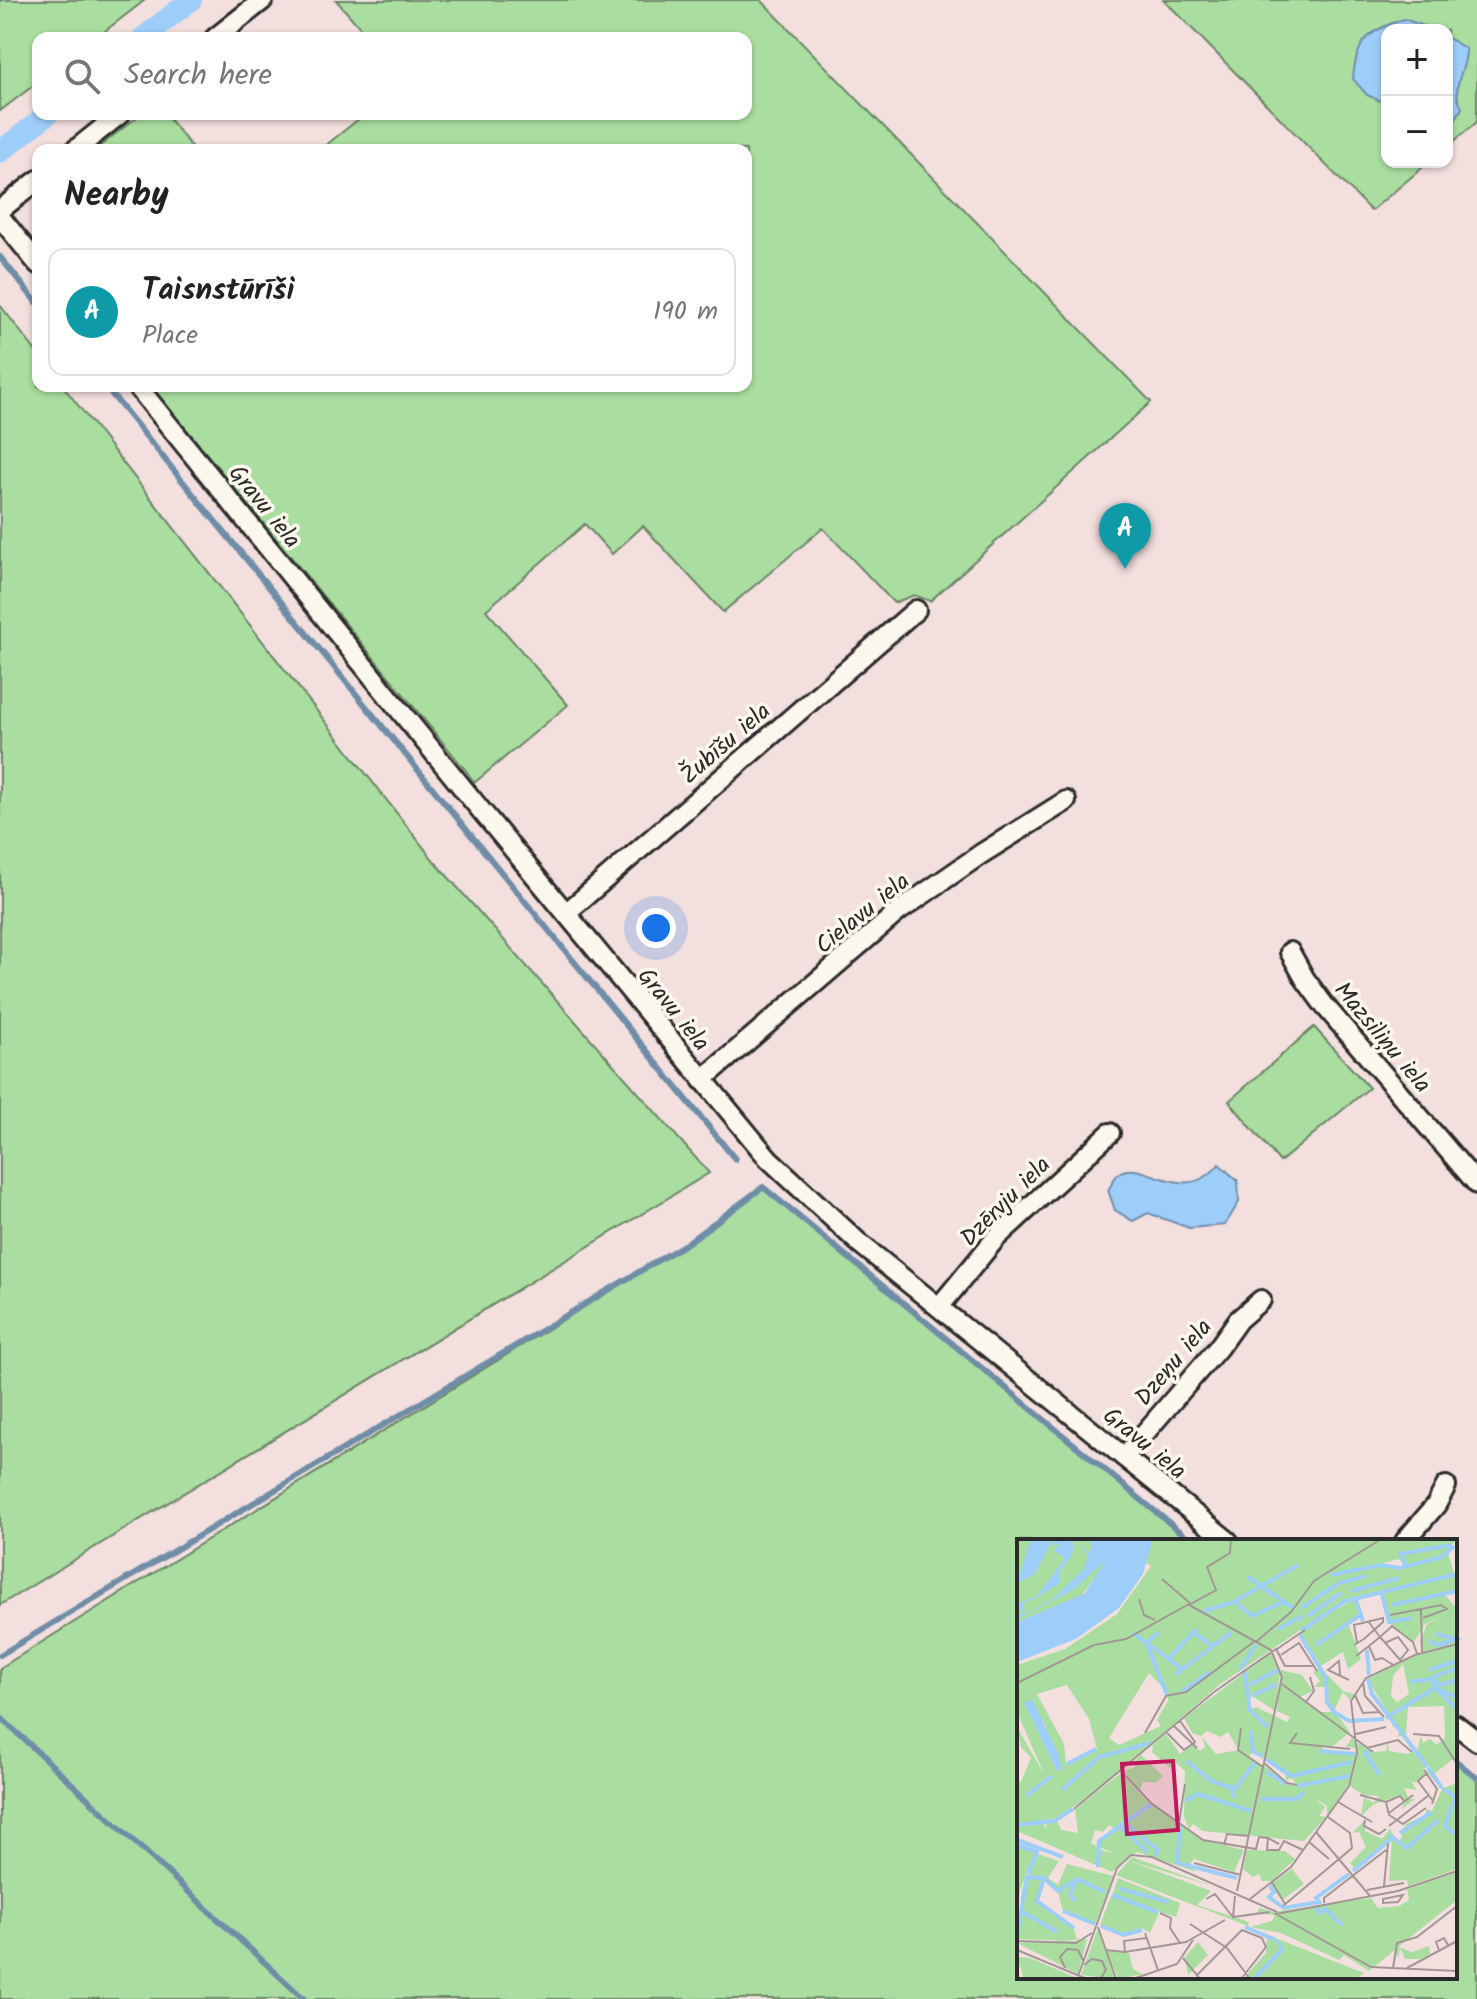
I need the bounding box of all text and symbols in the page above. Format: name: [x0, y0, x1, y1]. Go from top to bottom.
map controls: [1381, 24, 1453, 168]
button: +: [1381, 24, 1453, 96]
search box: [32, 32, 752, 120]
text: Search here: [124, 52, 272, 100]
icon: search: [60, 54, 104, 98]
button: −: [1381, 96, 1453, 168]
text: Nearby: [64, 169, 169, 223]
text: Taisnstūrīši: [142, 267, 294, 315]
text: A: [84, 291, 100, 333]
text: 190 m: [653, 291, 718, 333]
text: Place: [142, 315, 198, 357]
street label: Gravu iela: [218, 456, 310, 558]
pin: A: [1099, 503, 1151, 569]
street label: Žubīšu iela: [672, 693, 780, 795]
street label: Cielavu iela: [807, 863, 919, 965]
your location: [636, 908, 676, 948]
street label: Gravu iela: [627, 959, 719, 1061]
street label: Mazsiliņu iela: [1323, 973, 1440, 1103]
street label: Dzērvju iela: [951, 1147, 1061, 1257]
street label: Dzeņu iela: [1126, 1310, 1223, 1416]
street label: Gravu iela: [1093, 1398, 1195, 1490]
inset map: [1017, 1539, 1457, 1979]

